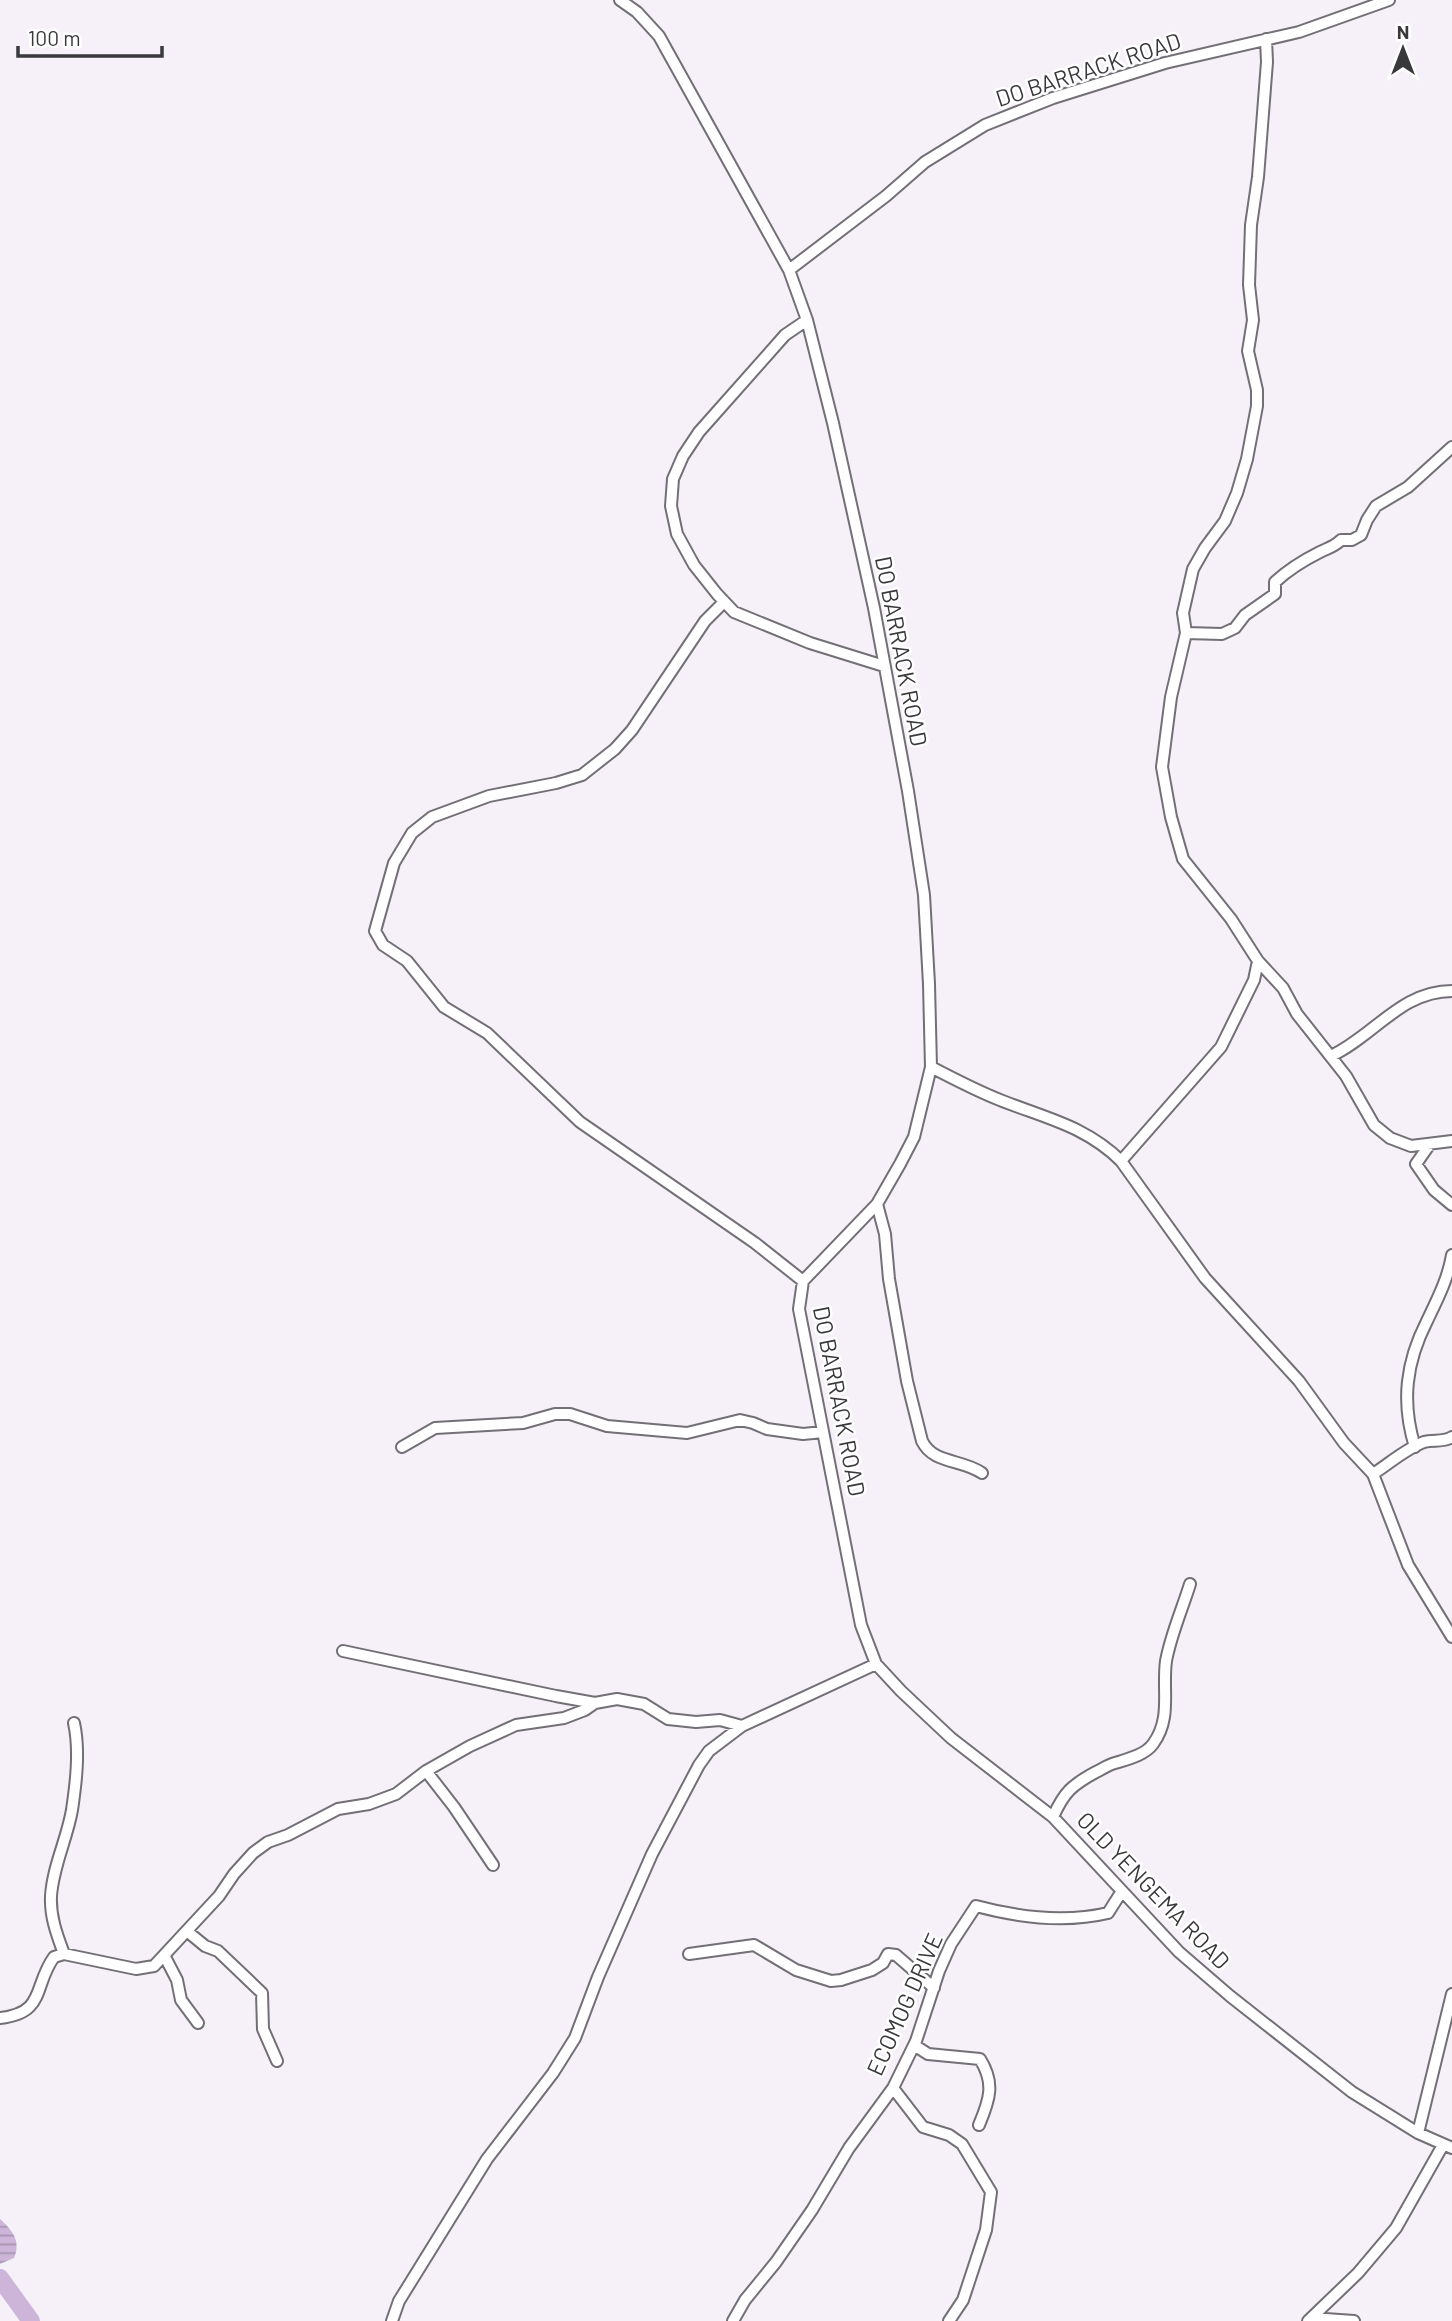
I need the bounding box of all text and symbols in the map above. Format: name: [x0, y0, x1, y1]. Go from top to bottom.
scale bar: [18, 14, 161, 58]
north arrow: [1368, 14, 1438, 84]
text: N: [1397, 20, 1409, 43]
text: 100 m: [28, 25, 81, 50]
street label: DO BARRACK ROAD: [992, 26, 1184, 112]
street label: DO BARRACK ROAD: [870, 554, 934, 748]
street label: DO BARRACK ROAD: [808, 1304, 872, 1498]
street label: OLD YENGEMA ROAD: [1072, 1805, 1236, 1975]
street label: ECOMOG DRIVE: [860, 1928, 948, 2080]

